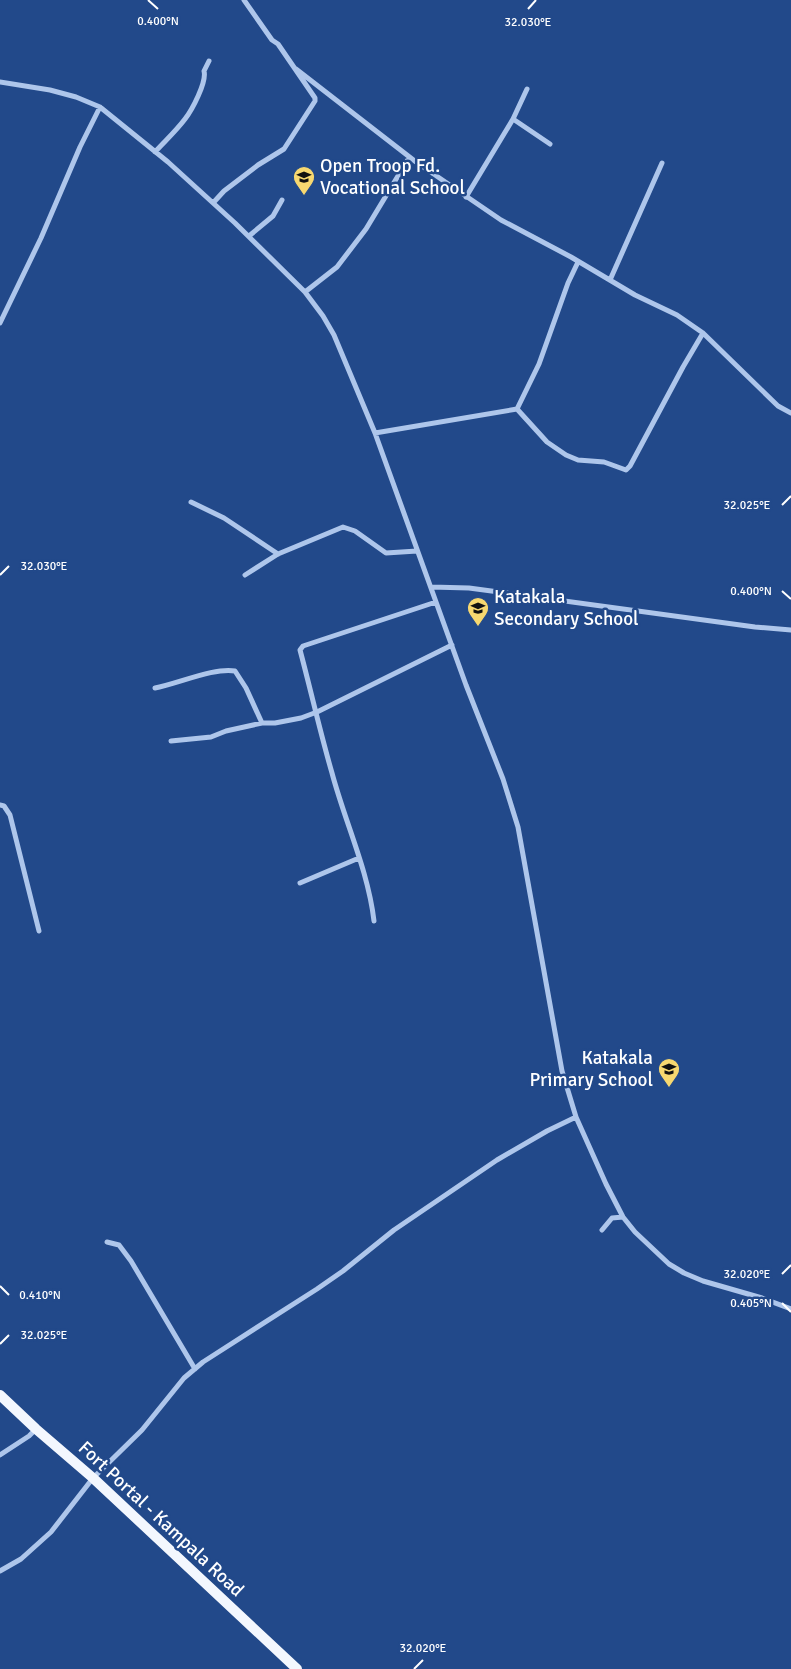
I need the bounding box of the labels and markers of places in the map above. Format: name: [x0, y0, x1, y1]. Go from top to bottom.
place label: Open Troop Fd. Vocational School: [320, 154, 465, 200]
school or university icon: Open Troop Fd. Vocational School: [292, 165, 316, 196]
place label: Katakala Secondary School: [494, 585, 639, 631]
school or university icon: Katakala Secondary School: [466, 596, 490, 627]
place label: Katakala Primary School: [530, 1046, 653, 1092]
school or university icon: Katakala Primary School: [657, 1057, 681, 1088]

